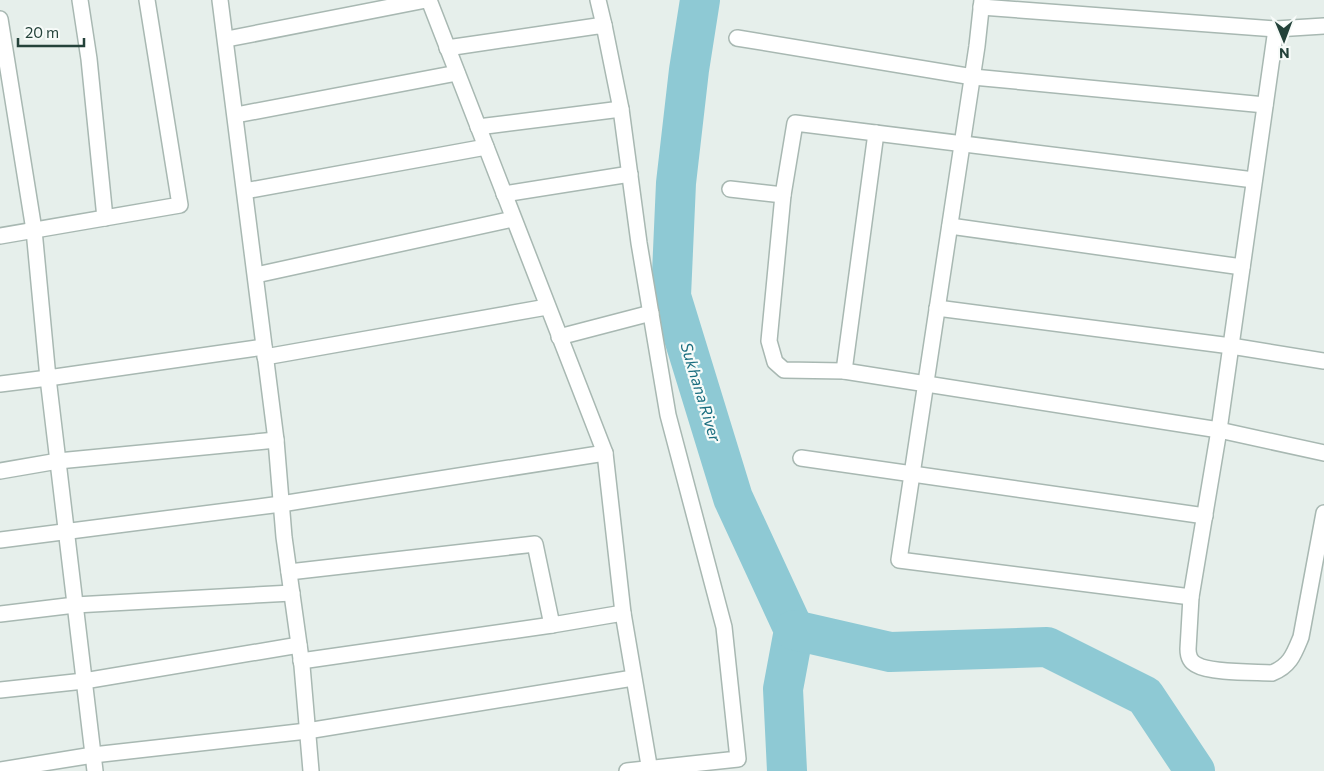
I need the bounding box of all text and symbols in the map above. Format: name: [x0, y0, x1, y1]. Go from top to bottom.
scale bar: [18, 15, 84, 47]
north arrow: [1259, 15, 1309, 65]
text: 20 m: [25, 23, 59, 41]
text: N: [1279, 45, 1290, 62]
water label: Sukhana River: [677, 340, 726, 444]

